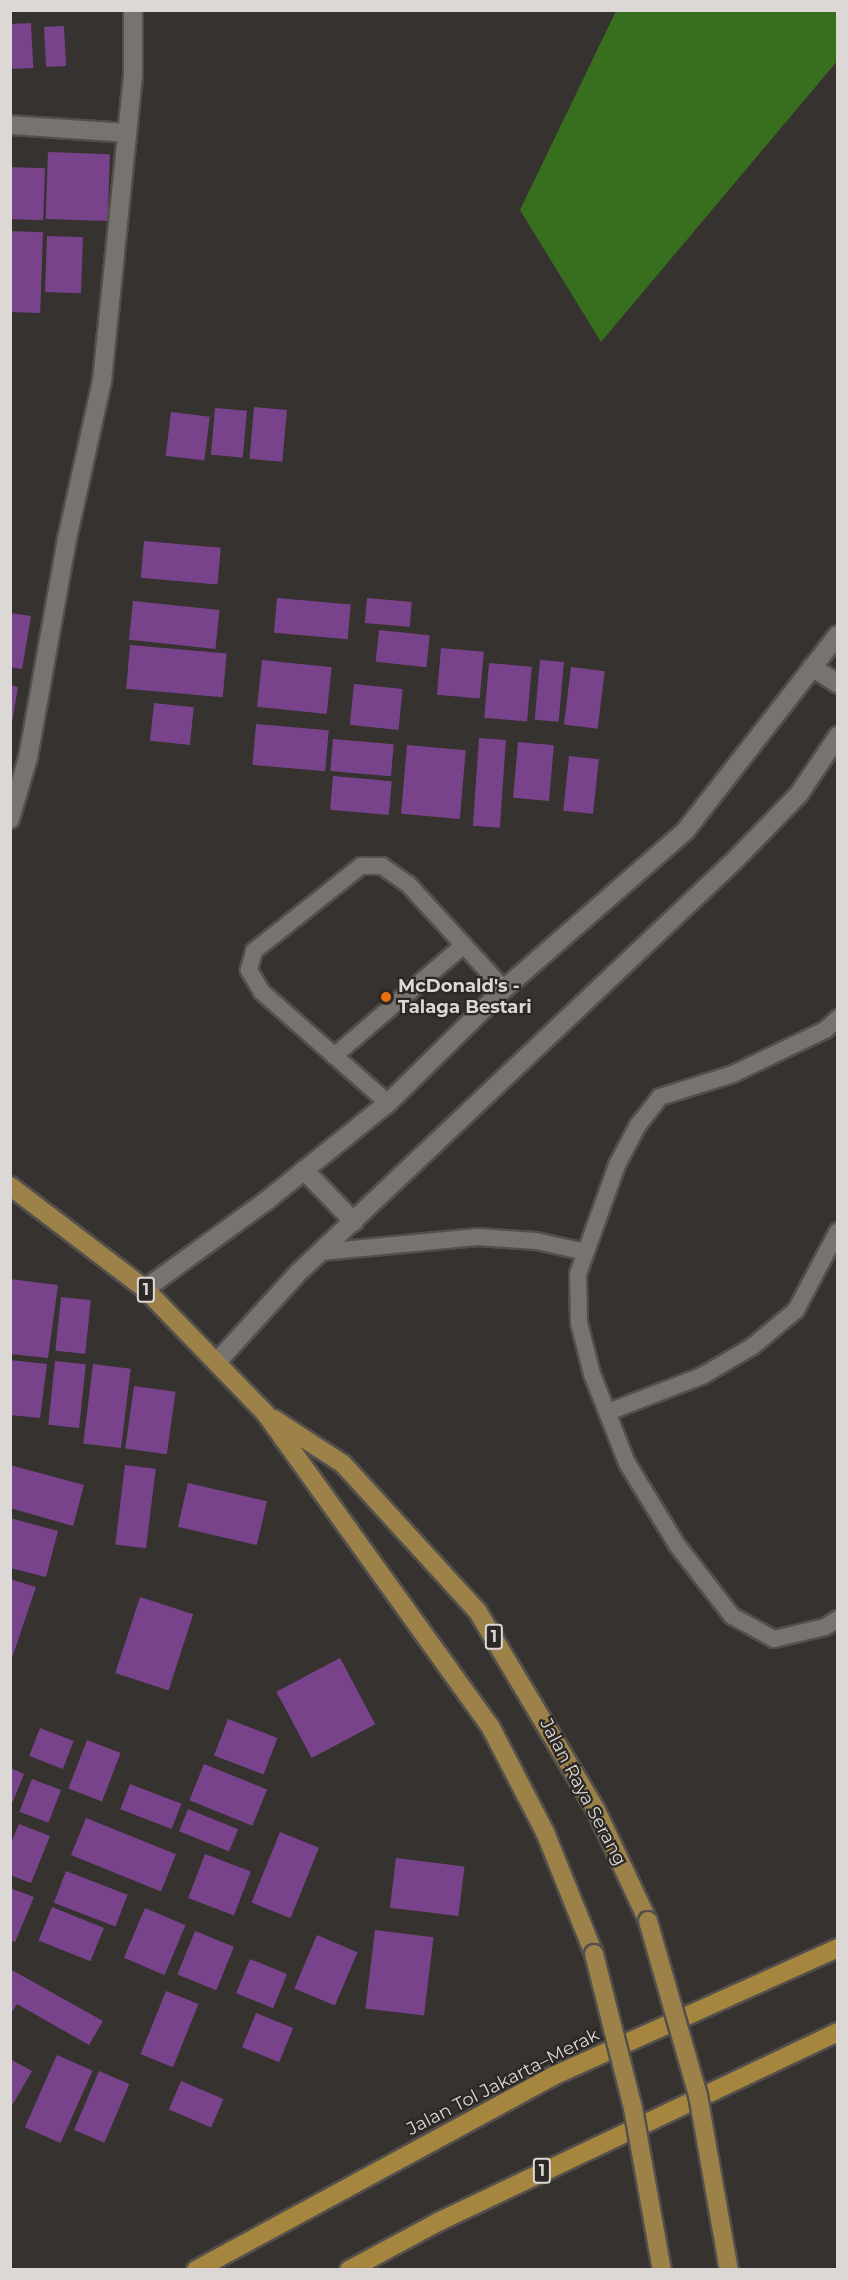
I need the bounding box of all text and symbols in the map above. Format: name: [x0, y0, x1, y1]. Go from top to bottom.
place label: McDonald's - Talaga Bestari: [398, 976, 532, 1018]
marker: McDonald's - Talaga Bestari: [379, 990, 393, 1004]
road number: 1: [136, 1277, 156, 1303]
road number: 1: [484, 1624, 504, 1650]
street label: Jalan Raya Serang: [535, 1715, 631, 1869]
street label: Jalan Tol Jakarta–Merak: [403, 2024, 603, 2140]
road number: 1: [532, 2158, 552, 2184]

